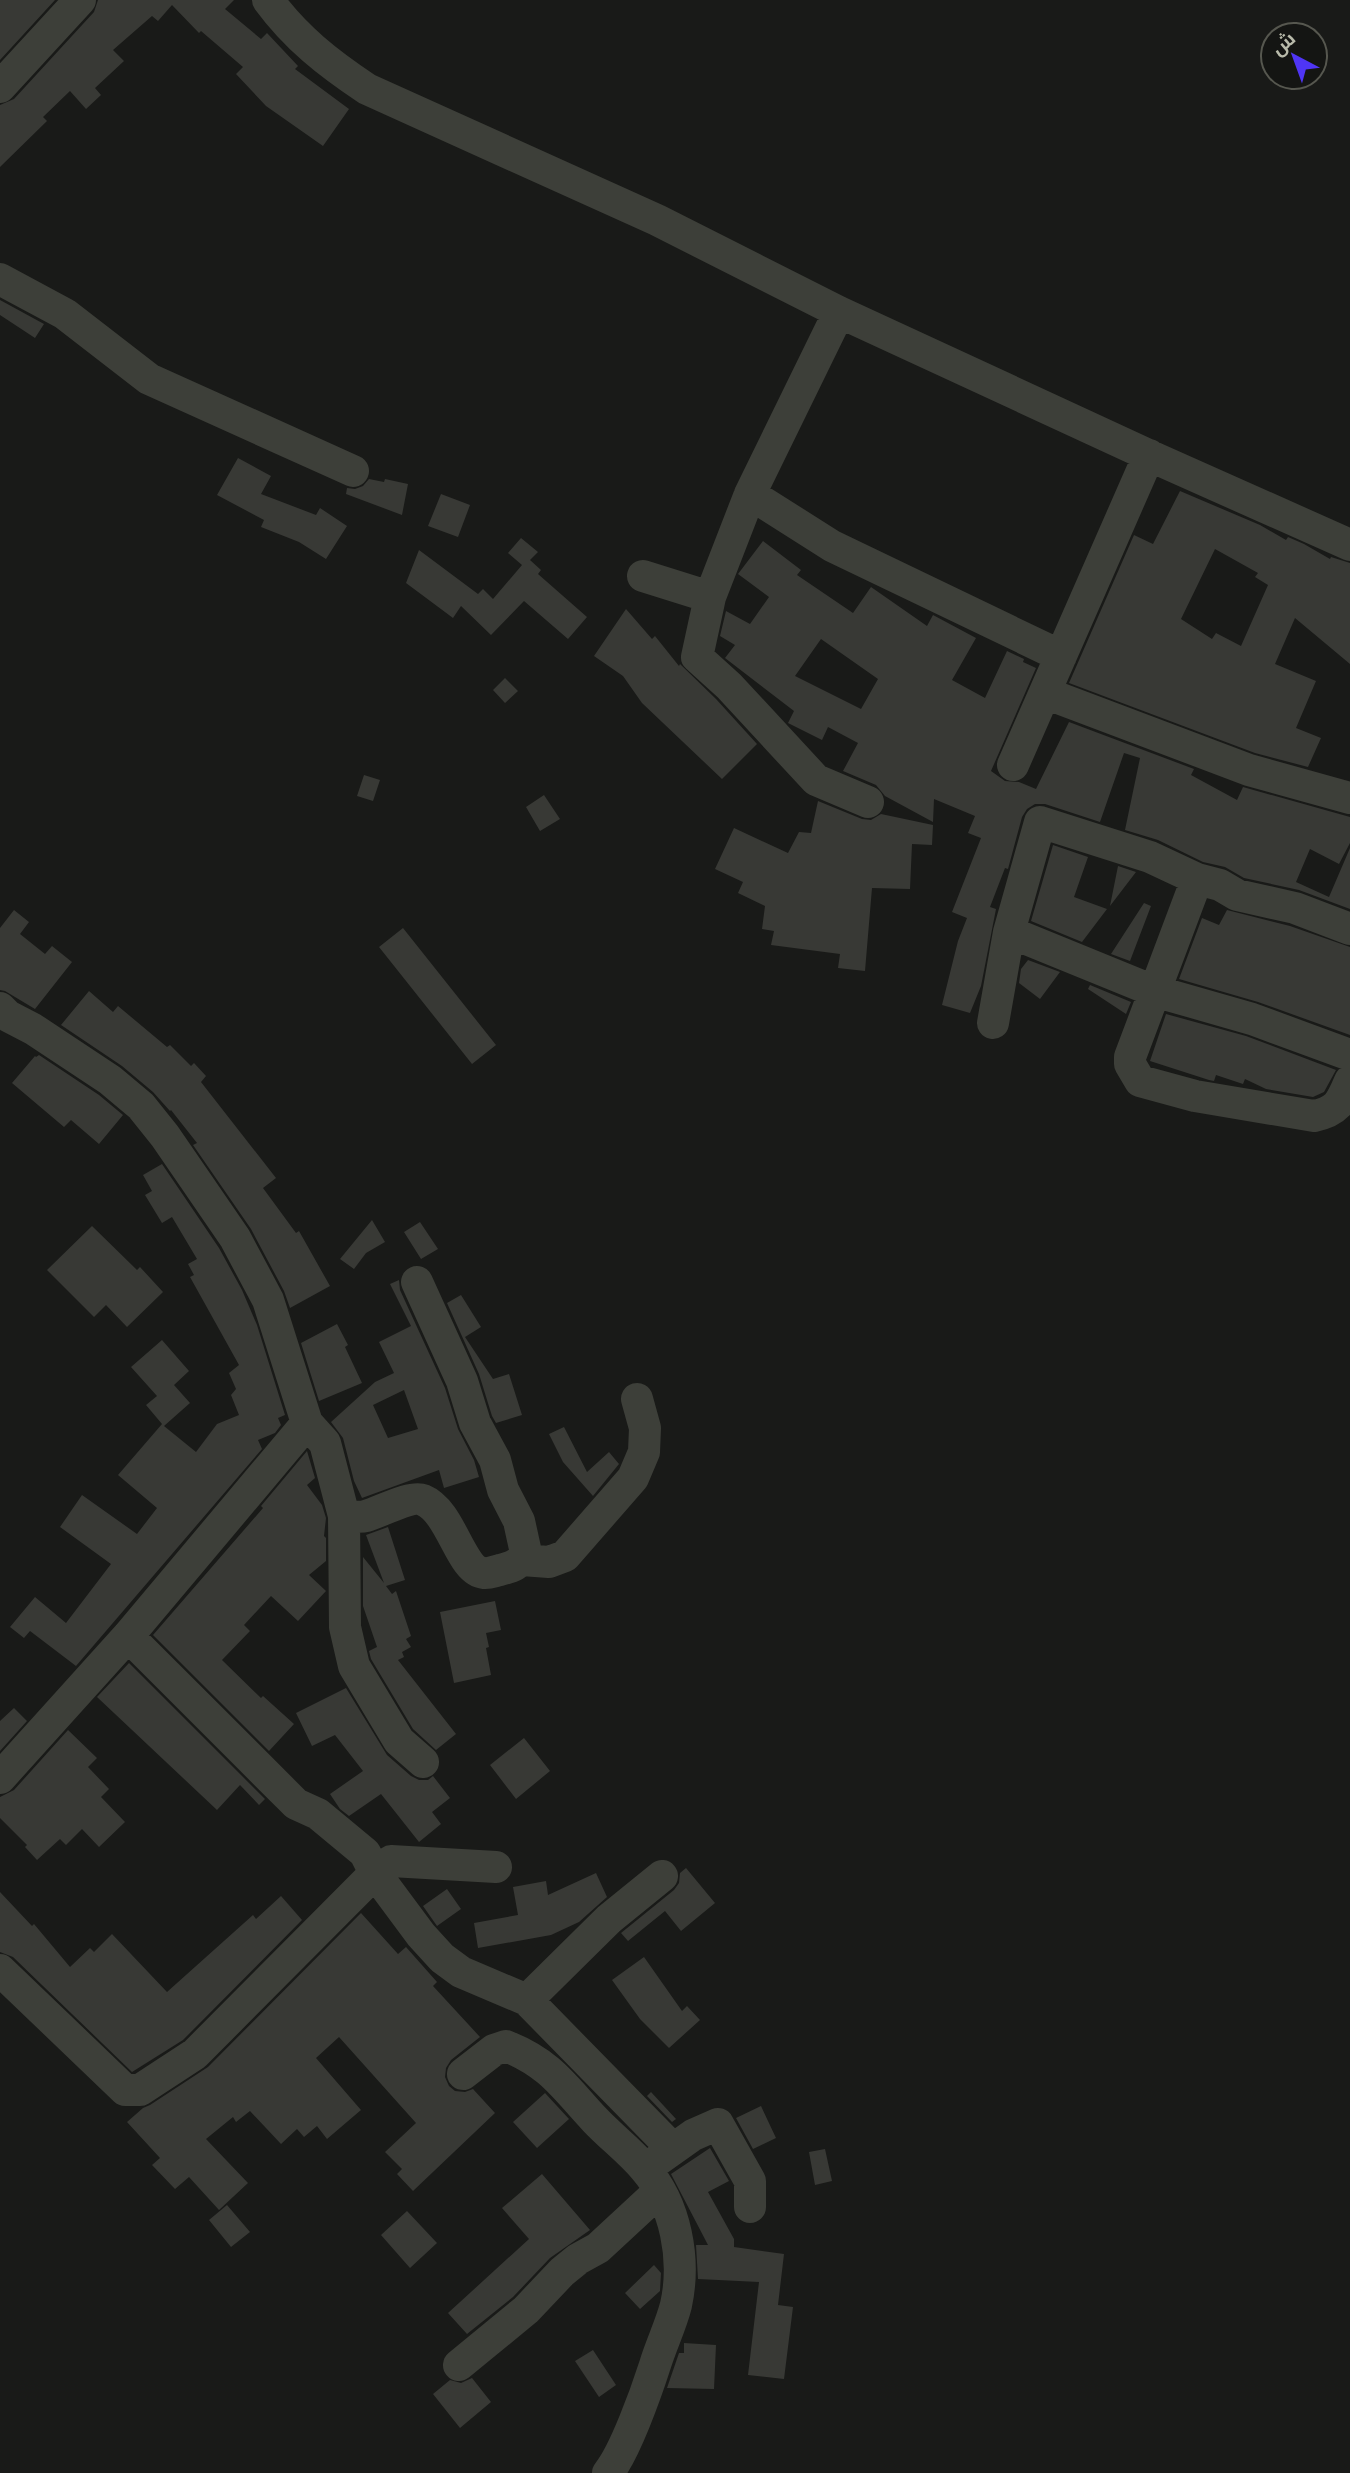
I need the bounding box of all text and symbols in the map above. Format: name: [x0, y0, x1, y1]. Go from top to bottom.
north arrow: [1259, 21, 1329, 91]
text: ش: [1265, 25, 1301, 62]

